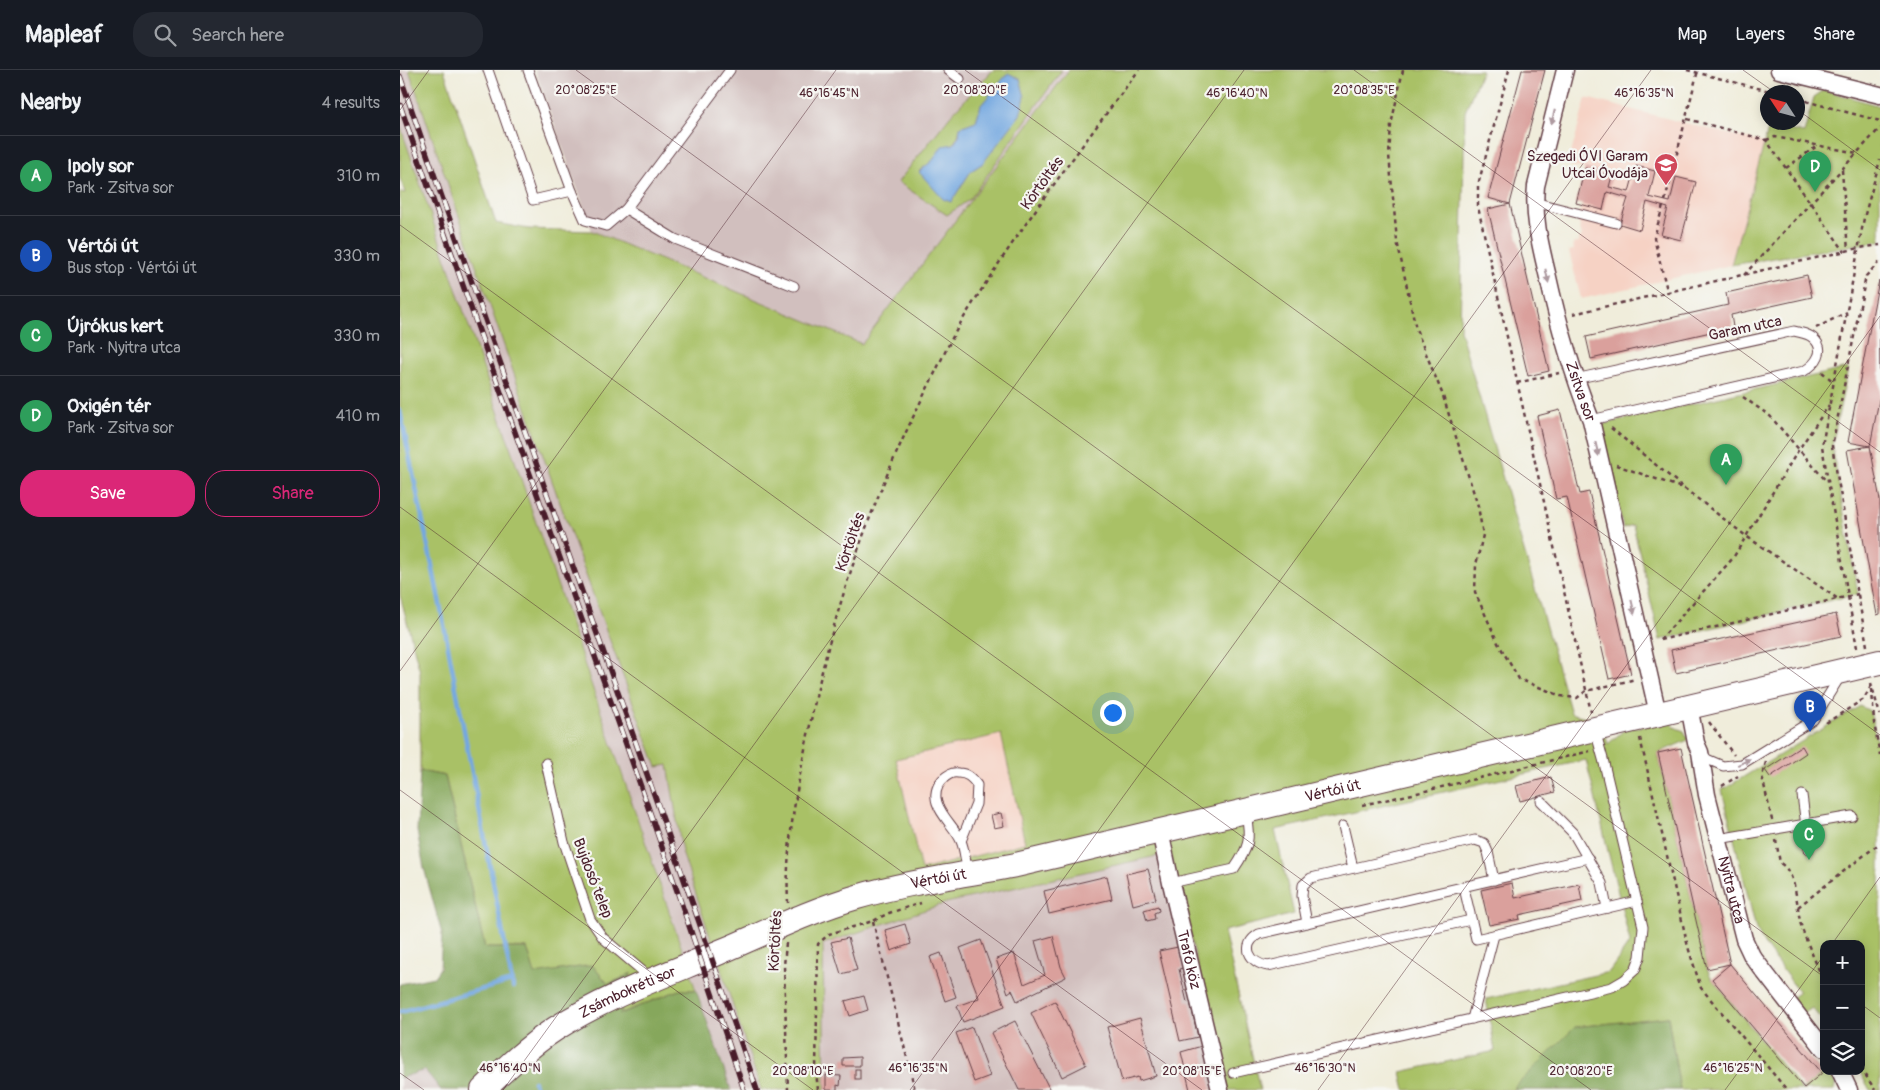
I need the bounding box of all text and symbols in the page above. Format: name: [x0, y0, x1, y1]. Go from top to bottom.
search box: [133, 12, 483, 57]
text: Mapleaf: [25, 20, 103, 49]
icon: search: [151, 21, 179, 49]
text: Search here: [191, 23, 284, 47]
text: Map: [1678, 23, 1707, 46]
text: Layers: [1735, 23, 1785, 46]
text: Share: [1813, 23, 1855, 46]
text: 20°08'25"E: [555, 83, 617, 98]
text: 20°08'30"E: [944, 83, 1006, 98]
text: 20°08'35"E: [1333, 83, 1395, 98]
north arrow: [1760, 85, 1805, 130]
text: 46°16'45"N: [799, 86, 859, 101]
text: 46°16'40"N: [1206, 86, 1268, 101]
text: 46°16'35"N: [1614, 86, 1674, 101]
text: Nearby: [20, 89, 81, 116]
text: 4 results: [322, 93, 380, 113]
one-way arrow: [1549, 110, 1557, 125]
place label: Szegedi ÓVI Garam Utcai Óvodája: [1527, 147, 1648, 183]
pin: D: [1799, 151, 1831, 192]
school or university icon: Szegedi ÓVI Garam Utcai Óvodája: [1653, 152, 1679, 186]
street label: Körtöltés: [1017, 153, 1068, 214]
text: Ipoly sor: [67, 154, 134, 178]
text: A: [31, 166, 41, 186]
text: 310 m: [336, 166, 380, 186]
text: Park · Zsitva sor: [67, 178, 174, 198]
text: Vértói út: [67, 234, 138, 258]
text: B: [31, 246, 41, 266]
text: 330 m: [334, 246, 380, 266]
text: Bus stop · Vértói út: [67, 258, 197, 278]
one-way arrow: [1544, 269, 1552, 285]
street label: Garam utca: [1707, 311, 1783, 345]
text: Újrókus kert: [67, 314, 163, 338]
text: C: [31, 326, 41, 346]
text: 330 m: [334, 326, 380, 346]
text: Park · Nyitra utca: [67, 338, 181, 358]
street label: Zsitva sor: [1561, 359, 1600, 425]
text: Oxigén tér: [67, 394, 151, 418]
text: D: [31, 406, 41, 426]
text: 410 m: [336, 406, 380, 426]
text: Park · Zsitva sor: [67, 418, 174, 438]
one-way arrow: [1593, 441, 1601, 456]
pin: A: [1710, 444, 1742, 485]
button: Save: [20, 470, 195, 517]
button: Share: [205, 470, 380, 517]
street label: Körtöltés: [832, 510, 870, 574]
one-way arrow: [1630, 600, 1638, 616]
pin: B: [1794, 691, 1826, 732]
your location: [1100, 700, 1126, 726]
one-way arrow: [1737, 758, 1751, 766]
street label: Vértói út: [1303, 775, 1363, 807]
pin: C: [1793, 819, 1825, 860]
street label: Bujdosó telep: [569, 835, 616, 921]
street label: Nyitra utca: [1713, 854, 1749, 926]
street label: Vértói út: [909, 865, 969, 894]
street label: Körtöltés: [764, 910, 787, 972]
street label: Trafó köz: [1173, 928, 1205, 991]
map controls: [1820, 940, 1865, 1075]
button: +: [1820, 940, 1865, 985]
street label: Zsámbokréti sor: [576, 962, 680, 1023]
button: −: [1820, 985, 1865, 1030]
button: layers: [1820, 1030, 1865, 1075]
text: 46°16'40"N: [479, 1061, 541, 1076]
text: 46°16'35"N: [888, 1061, 948, 1076]
text: 46°16'30"N: [1294, 1061, 1356, 1076]
text: 46°16'25"N: [1703, 1061, 1763, 1076]
text: 20°08'10"E: [773, 1064, 833, 1079]
text: 20°08'15"E: [1162, 1064, 1222, 1079]
text: 20°08'20"E: [1550, 1064, 1612, 1079]

